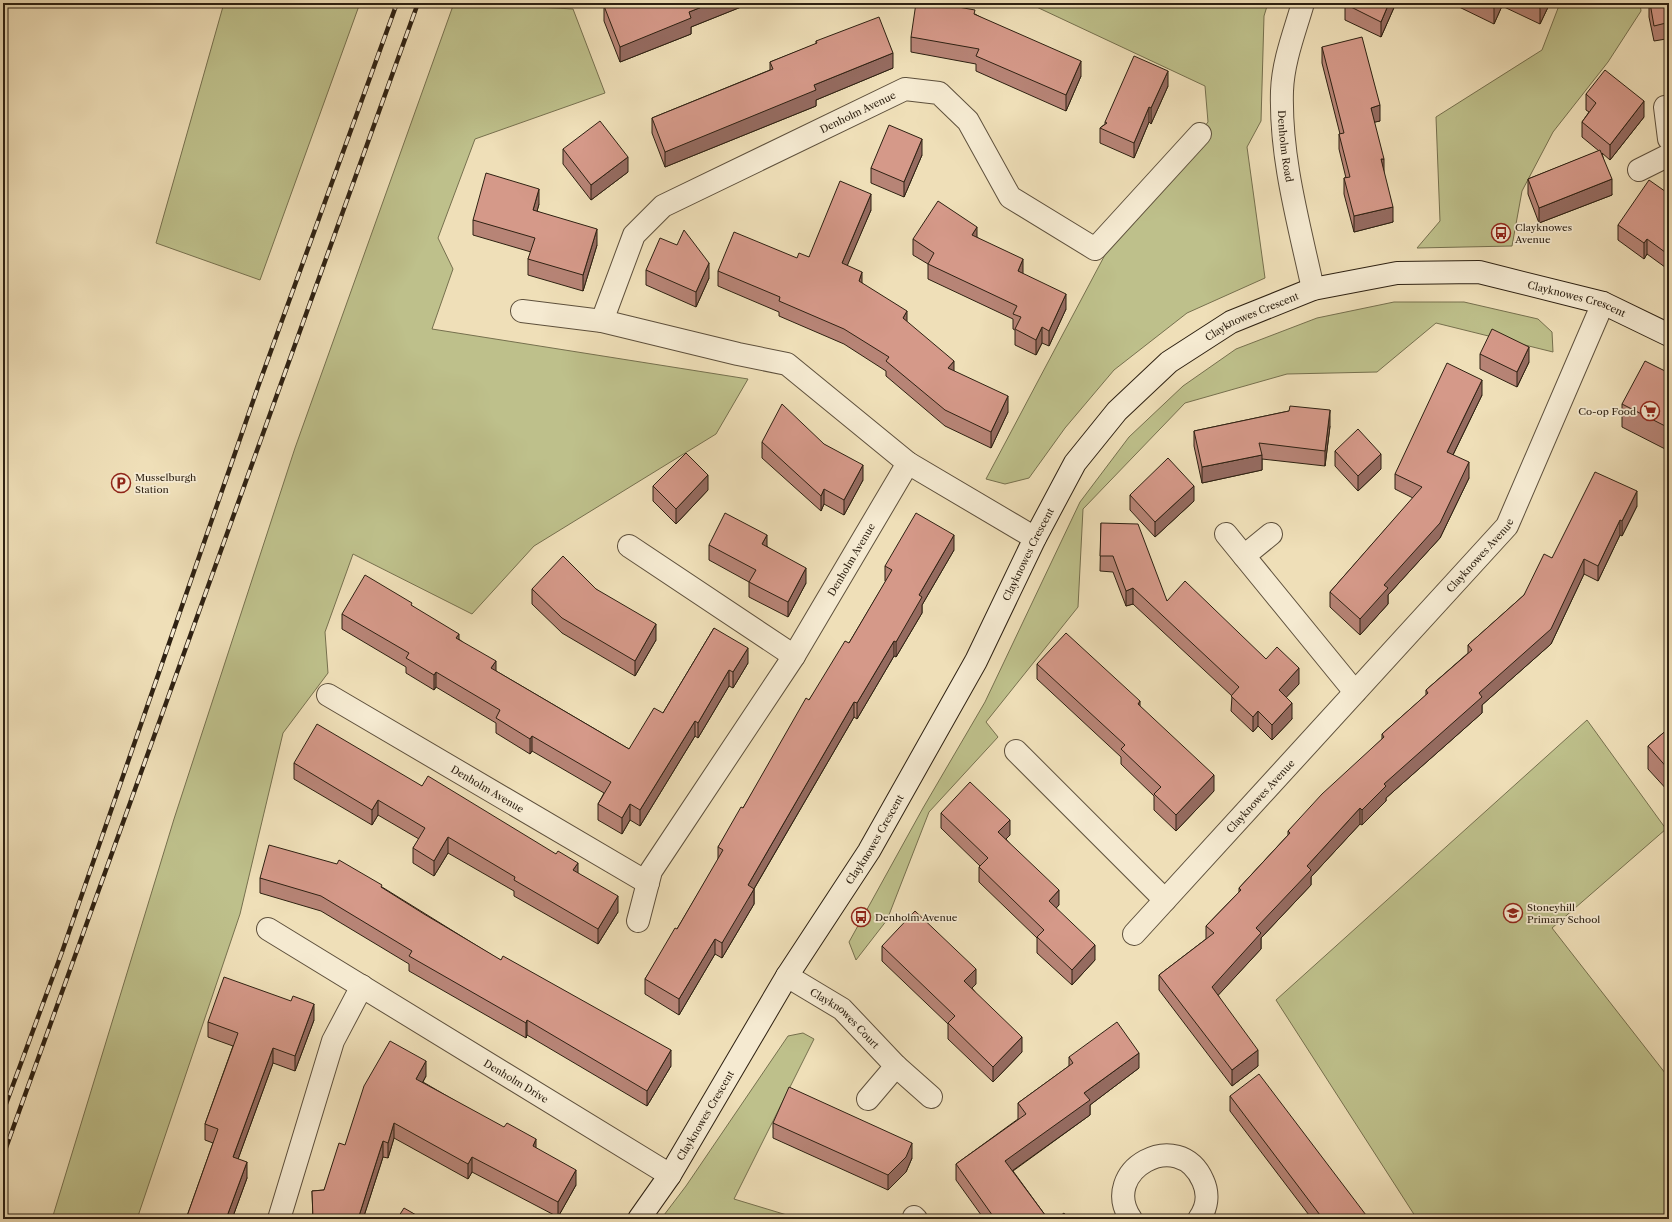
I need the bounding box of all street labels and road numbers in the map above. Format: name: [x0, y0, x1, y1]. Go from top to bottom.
street label: Denholm Avenue: [818, 88, 898, 136]
street label: Denholm Road: [1275, 110, 1296, 183]
street label: Clayknowes Crescent: [1526, 278, 1628, 320]
street label: Clayknowes Crescent: [1203, 289, 1301, 344]
street label: Clayknowes Crescent: [1000, 505, 1057, 603]
street label: Clayknowes Avenue: [1444, 516, 1517, 595]
street label: Denholm Avenue: [825, 521, 878, 599]
street label: Clayknowes Avenue: [1224, 757, 1298, 836]
street label: Denholm Avenue: [448, 763, 526, 816]
street label: Clayknowes Crescent: [843, 792, 907, 887]
street label: Clayknowes Court: [808, 985, 882, 1052]
street label: Denholm Drive: [481, 1057, 551, 1106]
street label: Clayknowes Crescent: [674, 1068, 737, 1163]

